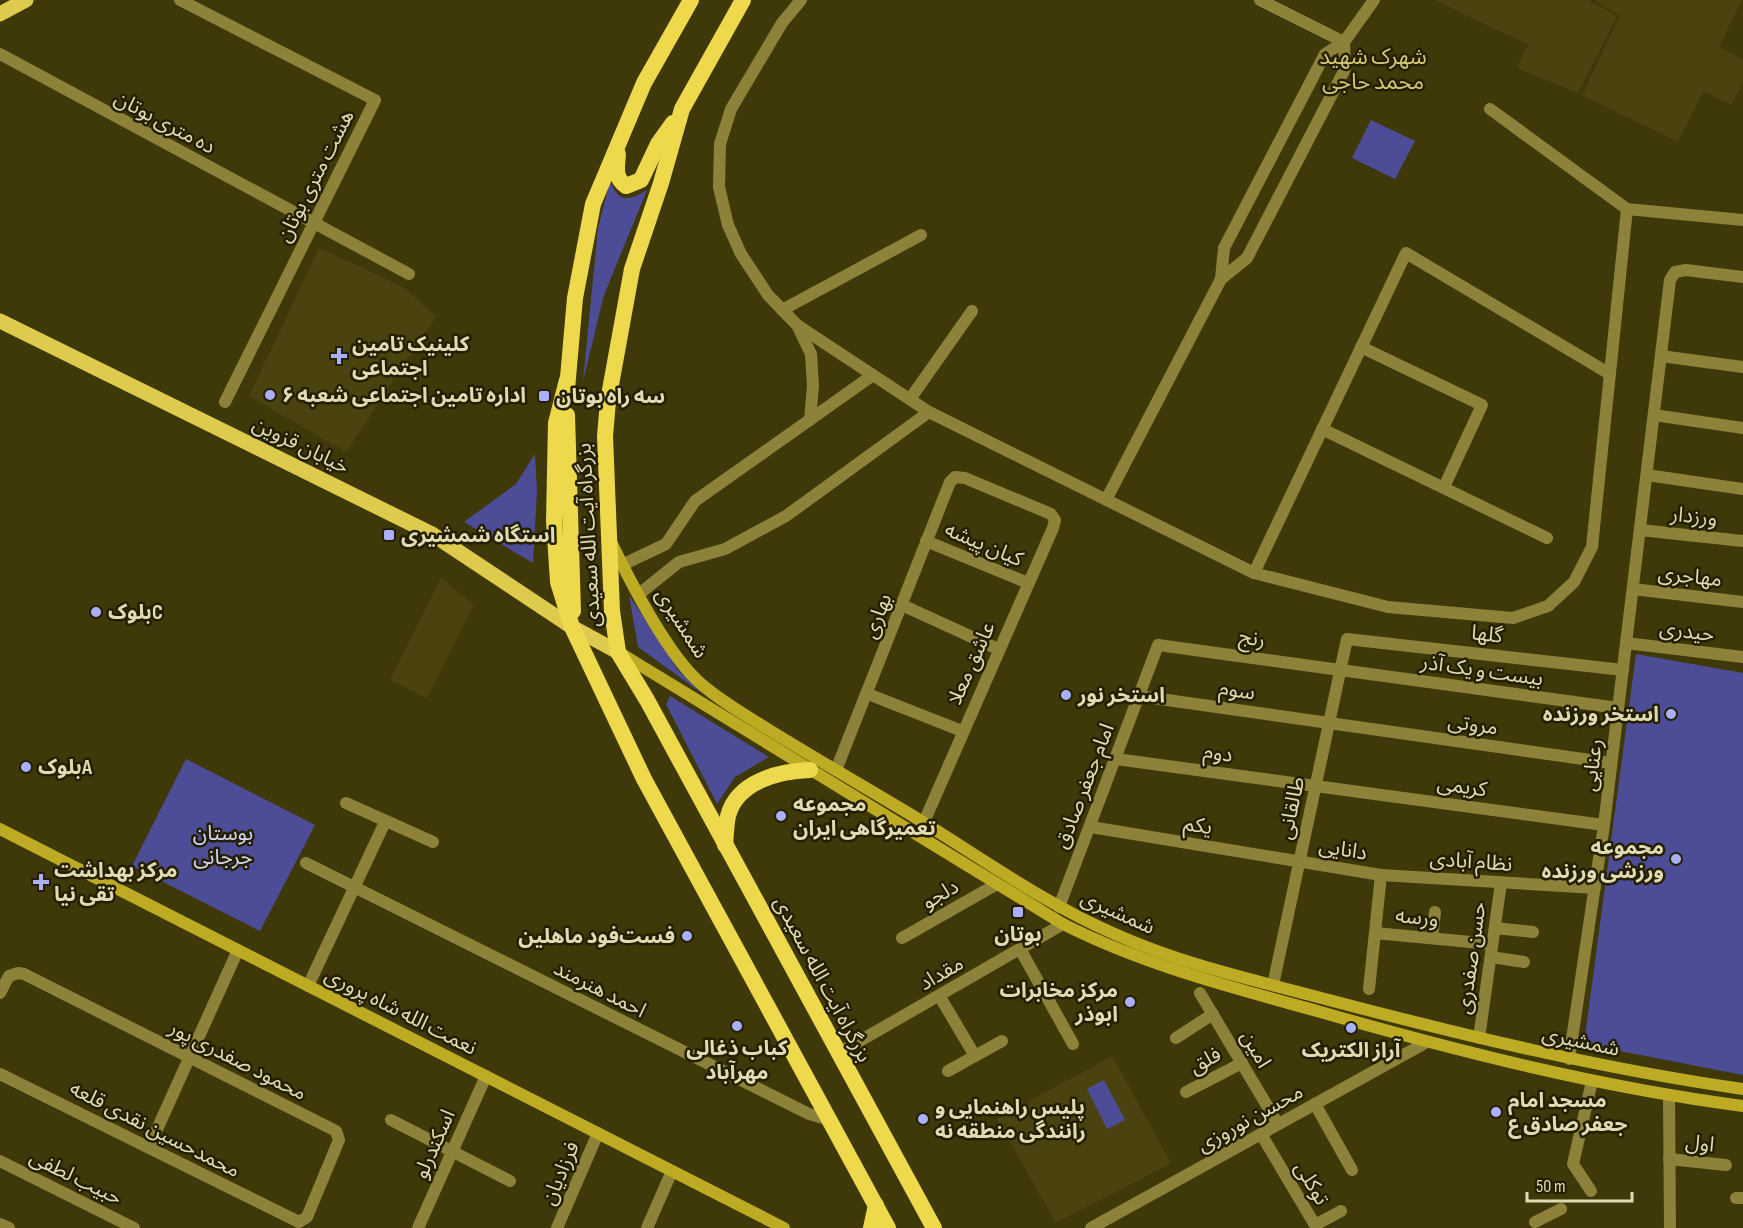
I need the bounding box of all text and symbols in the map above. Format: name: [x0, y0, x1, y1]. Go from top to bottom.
district label: شهرک شهید محمد حاجی: [1319, 44, 1427, 96]
street label: ده متری بوتان: [110, 85, 219, 159]
street label: هشت متری بوتان: [271, 106, 360, 247]
place label: کلینیک تامین اجتماعی: [352, 332, 470, 381]
marker: کلینیک تامین اجتماعی: [330, 347, 348, 365]
place label: اداره تامین اجتماعی شعبه ۶: [282, 383, 526, 408]
place label: سه راه بوتان: [556, 384, 665, 409]
marker: اداره تامین اجتماعی شعبه ۶: [263, 388, 277, 402]
marker: سه راه بوتان: [537, 389, 551, 403]
street label: خیابان قزوین: [248, 411, 353, 480]
street label: بزرگراه آیت الله سعیدی: [571, 442, 606, 628]
street label: ورزدار: [1668, 502, 1719, 531]
street label: کیان پیشه: [941, 517, 1027, 572]
place label: استگاه شمشیری: [401, 523, 556, 548]
marker: استگاه شمشیری: [382, 528, 396, 542]
street label: مهاجری: [1657, 561, 1723, 592]
street label: شمشیری: [650, 584, 713, 663]
street label: بهاری: [858, 590, 897, 642]
place label: بلوکC: [108, 600, 163, 625]
marker: بلوکC: [89, 605, 103, 619]
street label: حیدری: [1658, 616, 1716, 647]
street label: عاشق معلا: [942, 618, 1001, 708]
street label: گلها: [1470, 620, 1505, 649]
street label: رنج: [1237, 624, 1267, 655]
street label: بیست و یک آذر: [1418, 649, 1545, 691]
street label: سوم: [1217, 676, 1257, 708]
place label: استخر نور: [1077, 683, 1165, 708]
marker: استخر نور: [1059, 688, 1073, 702]
place label: استخر ورزنده: [1543, 702, 1659, 727]
marker: استخر ورزنده: [1664, 707, 1678, 721]
street label: مروتی: [1446, 709, 1500, 740]
street label: امام جعفر صادق: [1049, 720, 1123, 854]
street label: رعنایی: [1577, 737, 1608, 793]
street label: دوم: [1201, 739, 1234, 771]
place label: بلوکA: [38, 755, 93, 780]
marker: بلوکA: [19, 760, 33, 774]
street label: کریمی: [1435, 771, 1489, 802]
street label: طالقانی: [1273, 774, 1310, 842]
place label: مجموعه تعمیرگاهی ایران: [793, 792, 936, 841]
marker: مجموعه تعمیرگاهی ایران: [774, 809, 788, 823]
street label: یکم: [1181, 811, 1214, 842]
park label: بوستان جرجانی: [193, 821, 253, 870]
street label: دانایی: [1317, 833, 1369, 866]
place label: مجموعه ورزشی ورزنده: [1541, 835, 1664, 884]
street label: نظام آبادی: [1429, 846, 1513, 880]
marker: مجموعه ورزشی ورزنده: [1669, 852, 1683, 866]
place label: مرکز بهداشت تقی نیا: [54, 858, 177, 907]
marker: مرکز بهداشت تقی نیا: [32, 873, 50, 891]
street label: دلجو: [917, 874, 963, 915]
street label: شمشیری: [1077, 885, 1159, 940]
street label: بزرگراه آیت الله سعیدی: [768, 892, 877, 1066]
street label: حسن صفدری: [1451, 900, 1492, 1016]
street label: ورسه: [1394, 903, 1440, 932]
marker: بوتان: [1011, 905, 1025, 919]
place label: بوتان: [994, 922, 1042, 947]
place label: فست‌فود ماهلین: [518, 924, 675, 949]
marker: فست‌فود ماهلین: [680, 929, 694, 943]
street label: مقداد: [914, 951, 968, 996]
street label: احمد هنرمند: [549, 956, 650, 1023]
street label: نعمت الله شاه پروری: [320, 962, 481, 1061]
place label: مرکز مخابرات ابوذر: [999, 978, 1118, 1027]
marker: مرکز مخابرات ابوذر: [1123, 995, 1137, 1009]
street label: محمود صفدری پور: [164, 1015, 311, 1106]
marker: کباب ذغالی مهرآباد: [730, 1019, 744, 1033]
marker: آراز الکتریک: [1344, 1021, 1358, 1035]
street label: شمشیری: [1540, 1021, 1622, 1062]
street label: امین: [1235, 1026, 1276, 1072]
place label: کباب ذغالی مهرآباد: [686, 1036, 788, 1085]
place label: آراز الکتریک: [1302, 1038, 1402, 1063]
street label: فلق: [1185, 1042, 1225, 1079]
street label: محمدحسین نقدی قلعه: [65, 1076, 244, 1183]
street label: محسن نوروزی: [1193, 1079, 1308, 1158]
place label: مسجد امام جعفر صادق ع: [1508, 1088, 1627, 1139]
place label: پلیس راهنمایی و رانندگی منطقه نه: [935, 1095, 1086, 1144]
marker: مسجد امام جعفر صادق ع: [1489, 1105, 1503, 1119]
street label: اسکندرلو: [408, 1106, 461, 1183]
marker: پلیس راهنمایی و رانندگی منطقه نه: [916, 1112, 930, 1126]
street label: اول: [1684, 1129, 1716, 1158]
street label: فرزادیان: [536, 1138, 585, 1209]
street label: حبیب لطفی: [25, 1144, 126, 1211]
street label: توکلی: [1289, 1157, 1334, 1210]
scale bar: [1527, 1165, 1632, 1203]
text: 50 m: [1536, 1176, 1566, 1197]

